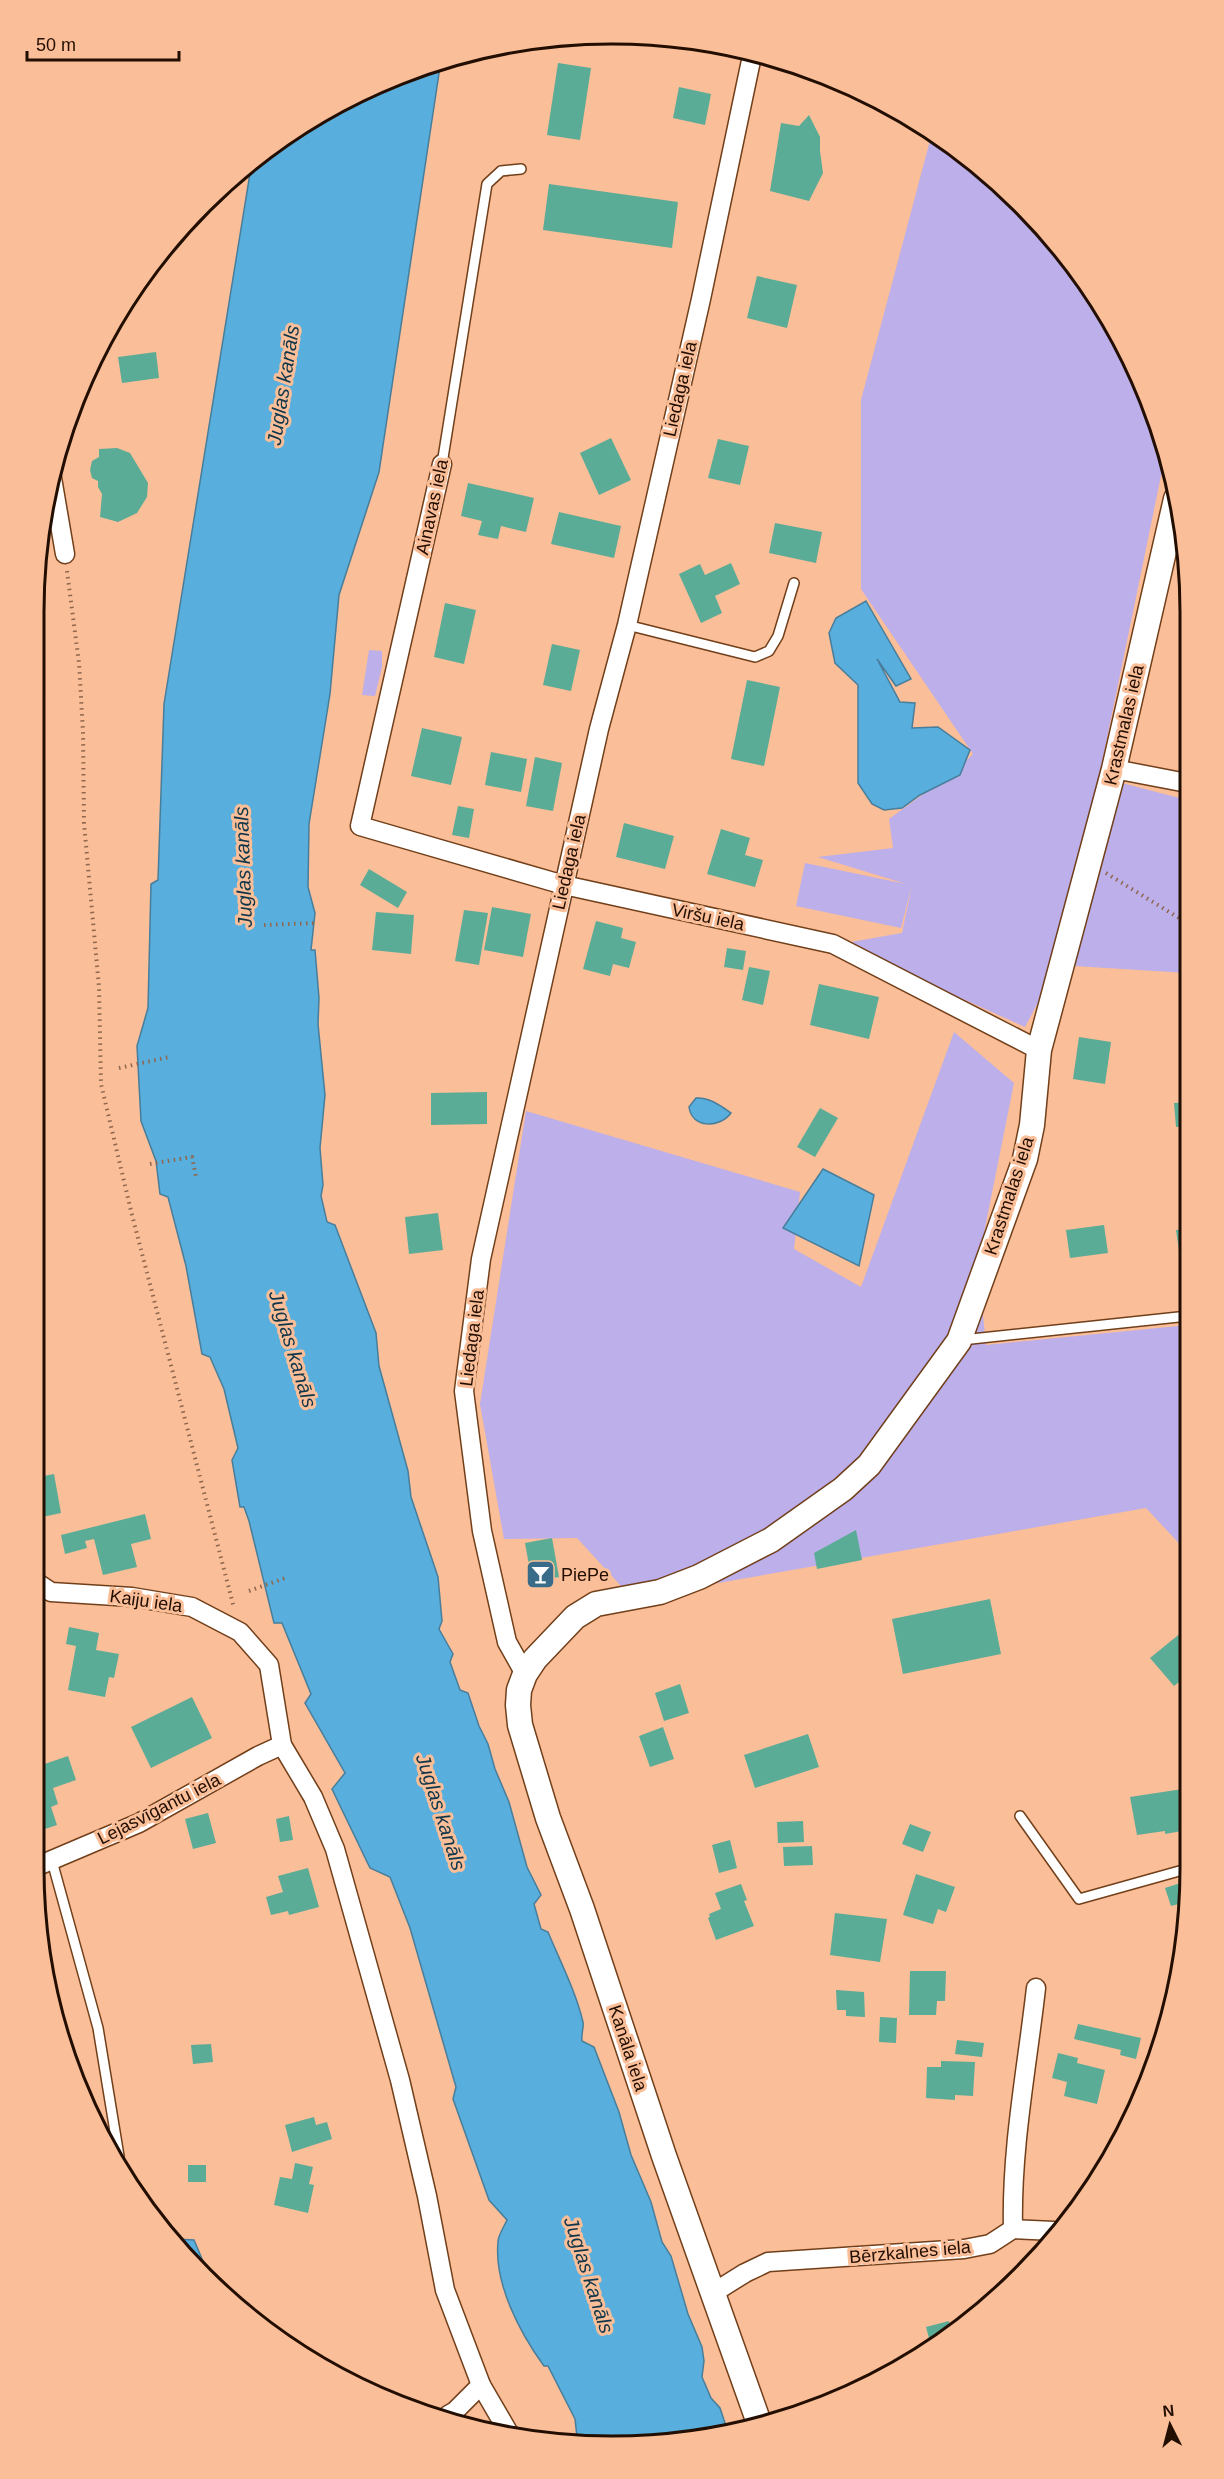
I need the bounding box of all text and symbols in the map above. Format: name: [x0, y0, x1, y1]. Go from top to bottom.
scale bar: [27, 24, 178, 62]
text: 50 m: [36, 35, 76, 55]
water label: Juglas kanāls: [263, 323, 303, 448]
street label: Liedaga iela: [659, 338, 701, 439]
street label: Ainavas iela: [412, 456, 452, 557]
street label: Krastmalas iela: [1100, 662, 1148, 787]
water label: Juglas kanāls: [230, 806, 256, 929]
street label: Liedaga iela: [548, 811, 590, 912]
street label: Viršu iela: [670, 900, 747, 935]
street label: Krastmalas iela: [980, 1133, 1038, 1258]
water label: Juglas kanāls: [264, 1287, 321, 1410]
street label: Liedaga iela: [456, 1288, 488, 1387]
bar icon: PiePe: [524, 1559, 556, 1591]
place label: PiePe: [561, 1565, 609, 1585]
street label: Kaiju iela: [108, 1586, 185, 1616]
water label: Juglas kanāls: [412, 1750, 470, 1873]
street label: Lejasvīgantu iela: [94, 1769, 225, 1849]
street label: Kanāla iela: [605, 2003, 652, 2094]
water label: Juglas kanāls: [560, 2213, 618, 2336]
street label: Bērzkalnes iela: [848, 2237, 973, 2267]
north arrow: [1140, 2395, 1200, 2455]
text: N: [1162, 2402, 1175, 2420]

